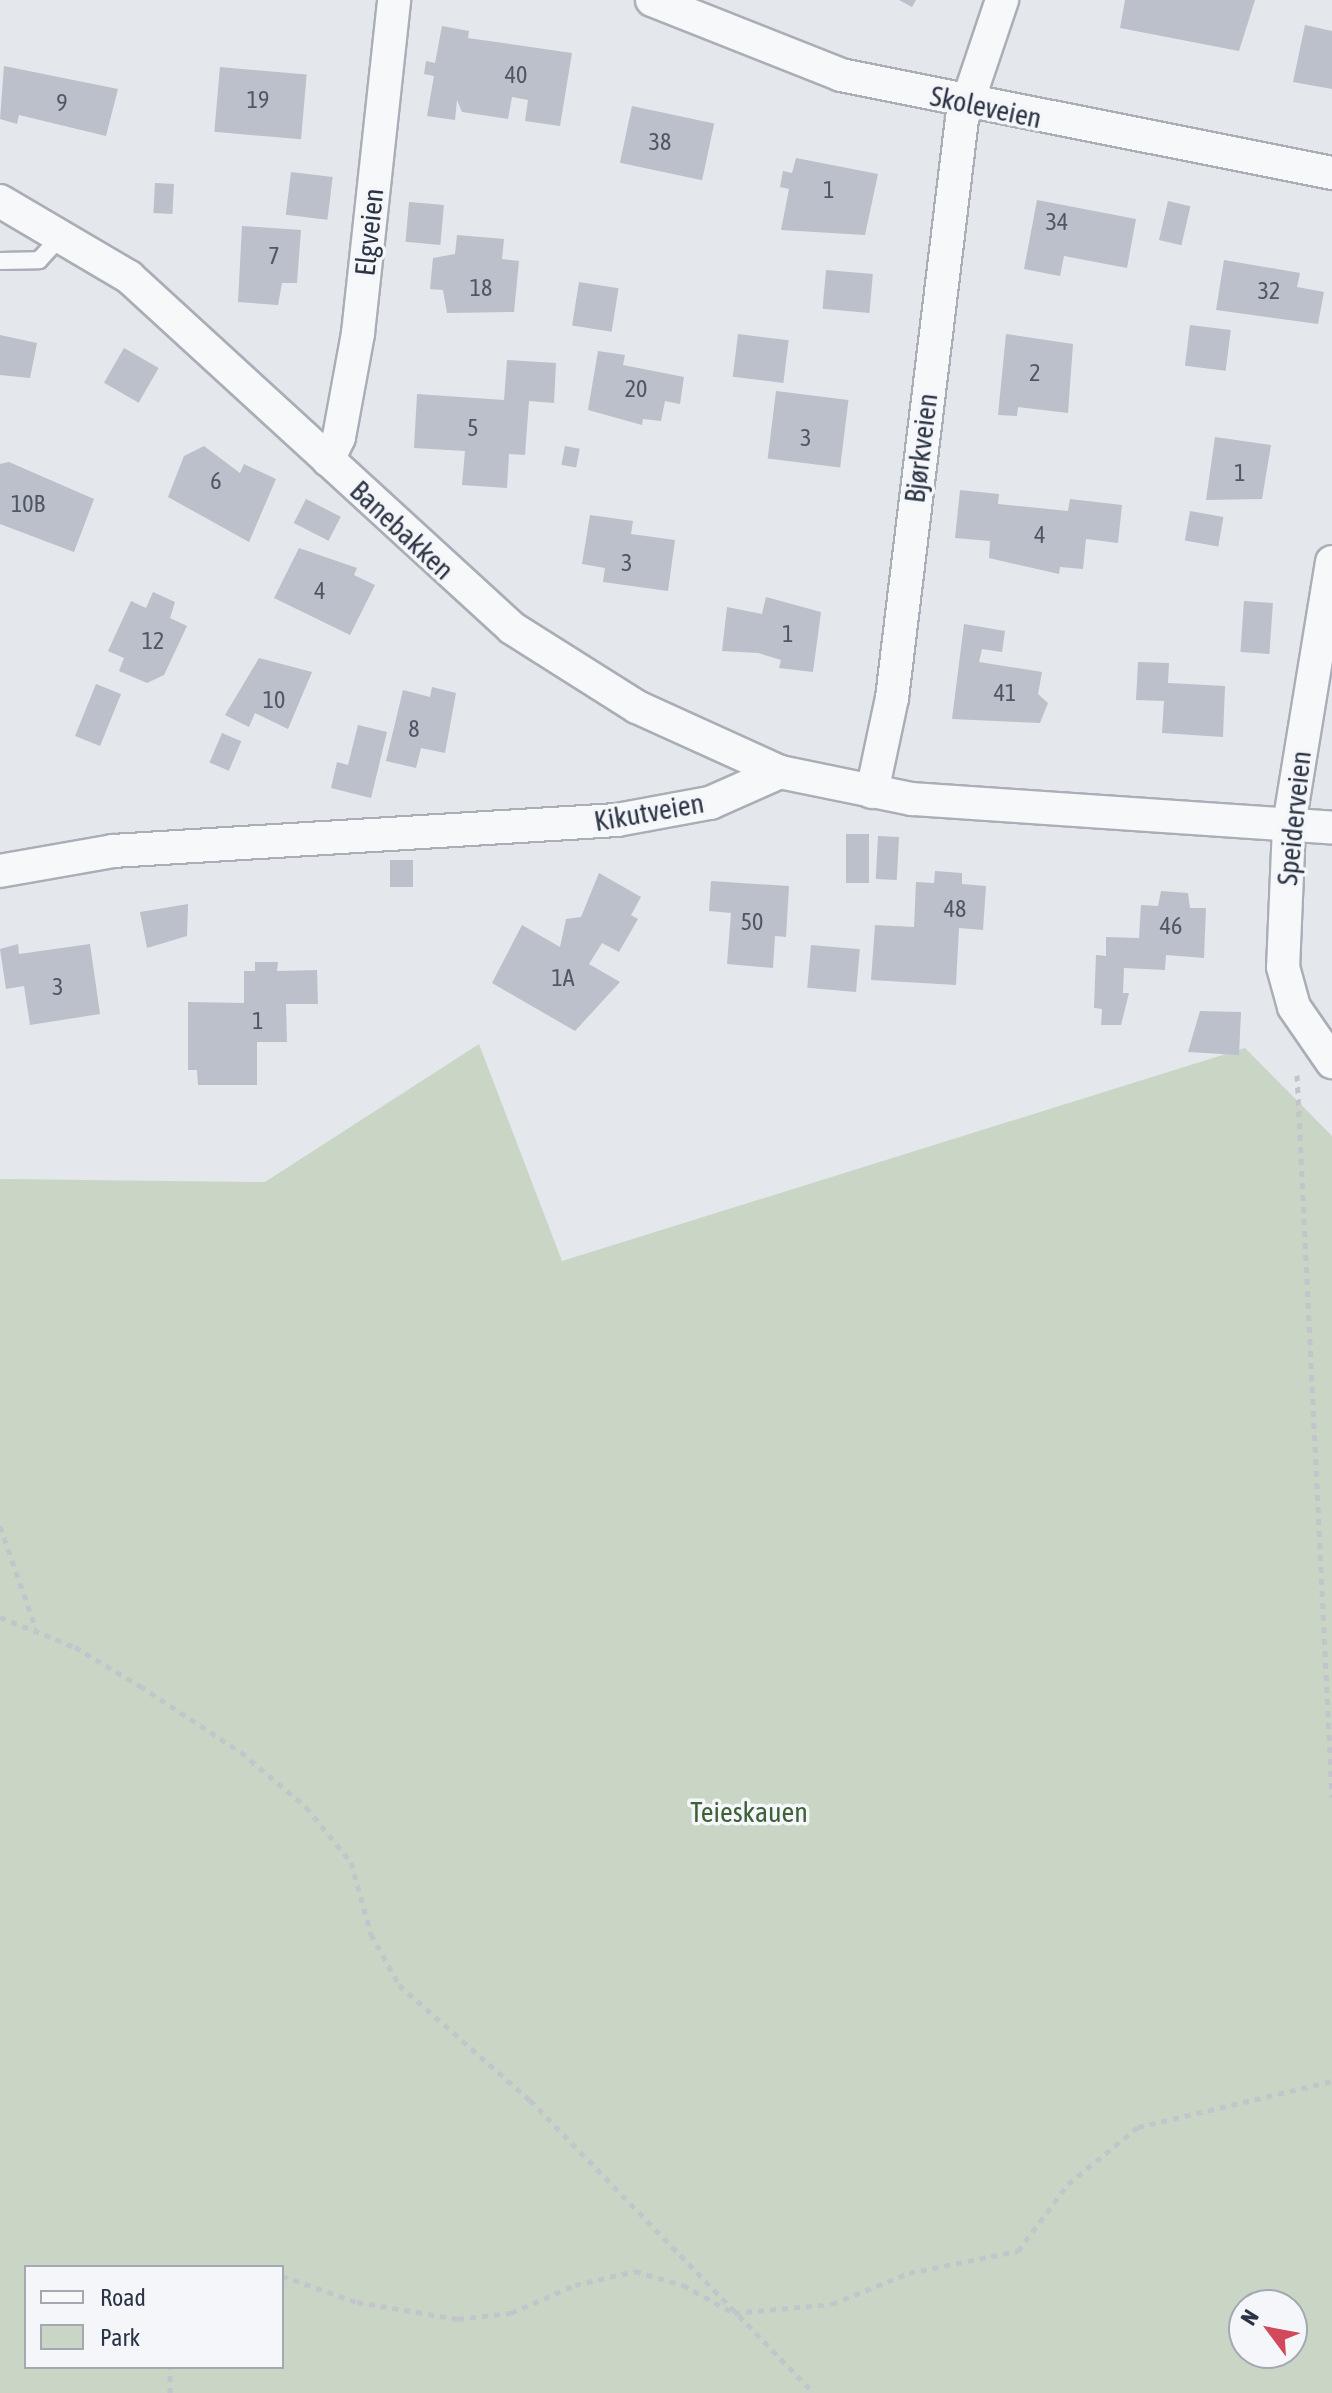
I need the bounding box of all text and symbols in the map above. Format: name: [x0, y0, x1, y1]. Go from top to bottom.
house number: 40: [505, 61, 527, 89]
street label: Skoleveien: [927, 79, 1045, 135]
house number: 19: [247, 86, 269, 114]
house number: 9: [56, 89, 68, 117]
house number: 38: [649, 128, 671, 156]
house number: 1: [823, 176, 835, 204]
street label: Elgveien: [348, 187, 390, 277]
house number: 34: [1046, 208, 1068, 236]
house number: 7: [268, 242, 280, 270]
house number: 18: [470, 274, 492, 302]
house number: 32: [1258, 277, 1280, 305]
house number: 2: [1029, 359, 1041, 387]
house number: 20: [625, 375, 647, 403]
street label: Bjørkveien: [898, 391, 944, 505]
house number: 5: [467, 414, 479, 442]
house number: 3: [800, 424, 812, 452]
house number: 1: [1234, 459, 1246, 487]
house number: 6: [210, 467, 222, 495]
street label: Banebakken: [343, 474, 461, 586]
house number: 10B: [11, 490, 45, 518]
house number: 4: [1034, 521, 1046, 549]
house number: 3: [621, 549, 633, 577]
house number: 4: [314, 577, 326, 605]
house number: 1: [782, 620, 794, 648]
house number: 12: [142, 627, 164, 655]
house number: 41: [994, 679, 1016, 707]
house number: 10: [263, 686, 285, 714]
house number: 8: [408, 715, 420, 743]
street label: Speiderveien: [1270, 749, 1318, 887]
street label: Kikutveien: [592, 786, 706, 838]
house number: 48: [944, 895, 966, 923]
house number: 50: [741, 908, 763, 936]
house number: 46: [1160, 912, 1182, 940]
house number: 1A: [551, 964, 575, 992]
house number: 3: [52, 973, 64, 1001]
house number: 1: [252, 1007, 264, 1035]
park label: Teieskauen: [690, 1795, 808, 1829]
legend: [24, 2265, 284, 2369]
text: Road: [100, 2284, 146, 2311]
north arrow: [1228, 2289, 1308, 2369]
text: N: [1235, 2305, 1264, 2330]
text: Park: [100, 2324, 140, 2351]

